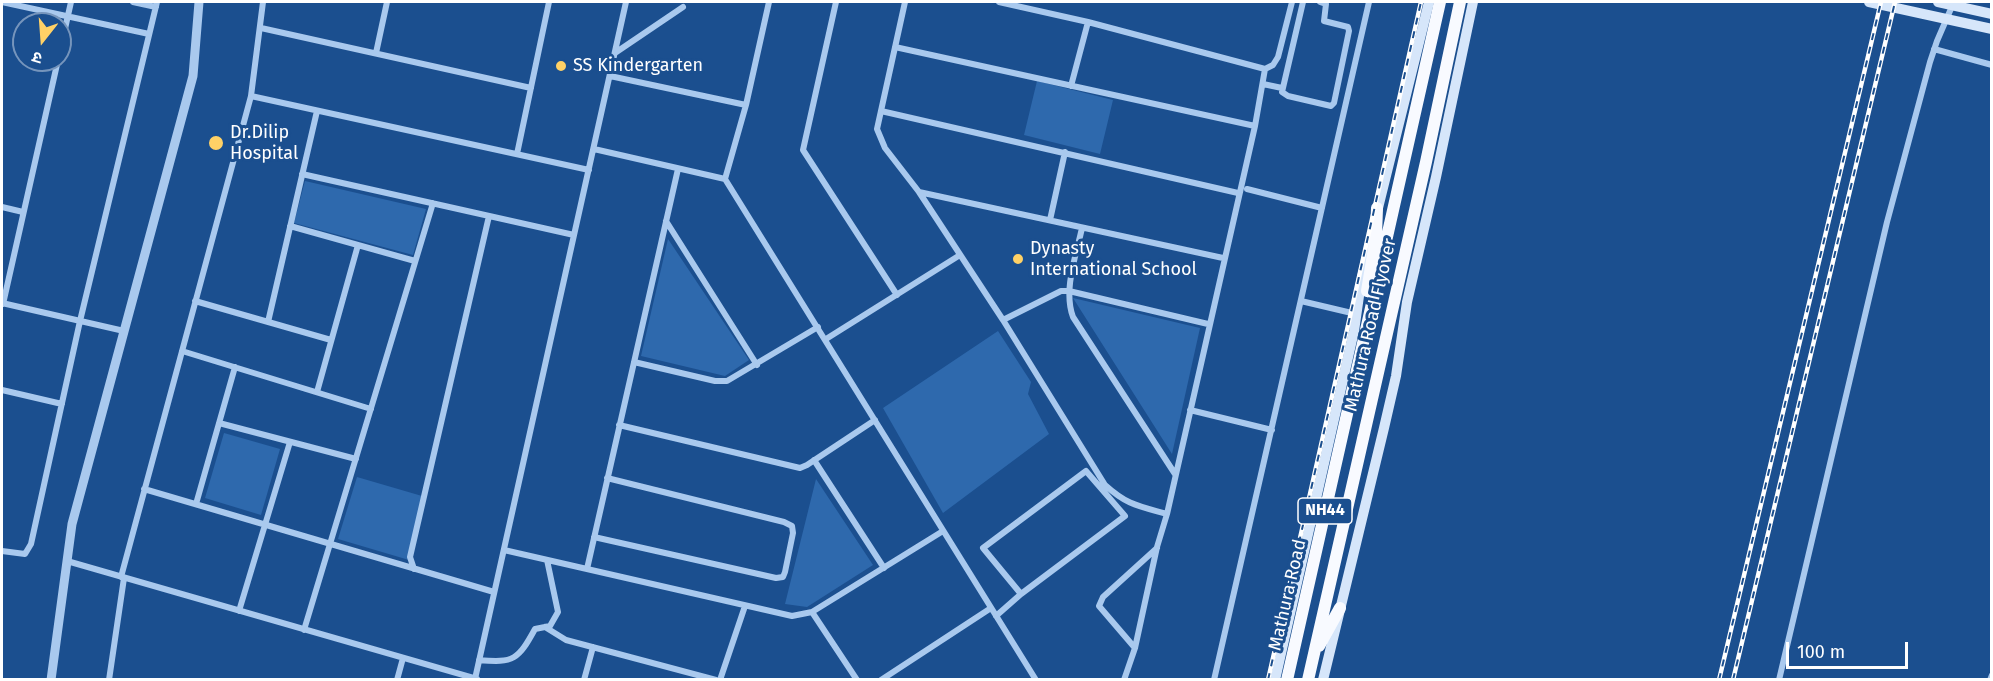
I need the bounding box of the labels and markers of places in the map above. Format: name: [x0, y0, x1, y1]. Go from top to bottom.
place label: SS Kindergarten: [573, 55, 703, 77]
marker: SS Kindergarten: [554, 59, 568, 73]
place label: Dr.Dilip Hospital: [230, 122, 298, 164]
marker: Dr.Dilip Hospital: [207, 134, 225, 152]
place label: Dynasty International School: [1030, 238, 1197, 280]
marker: Dynasty International School: [1011, 252, 1025, 266]

